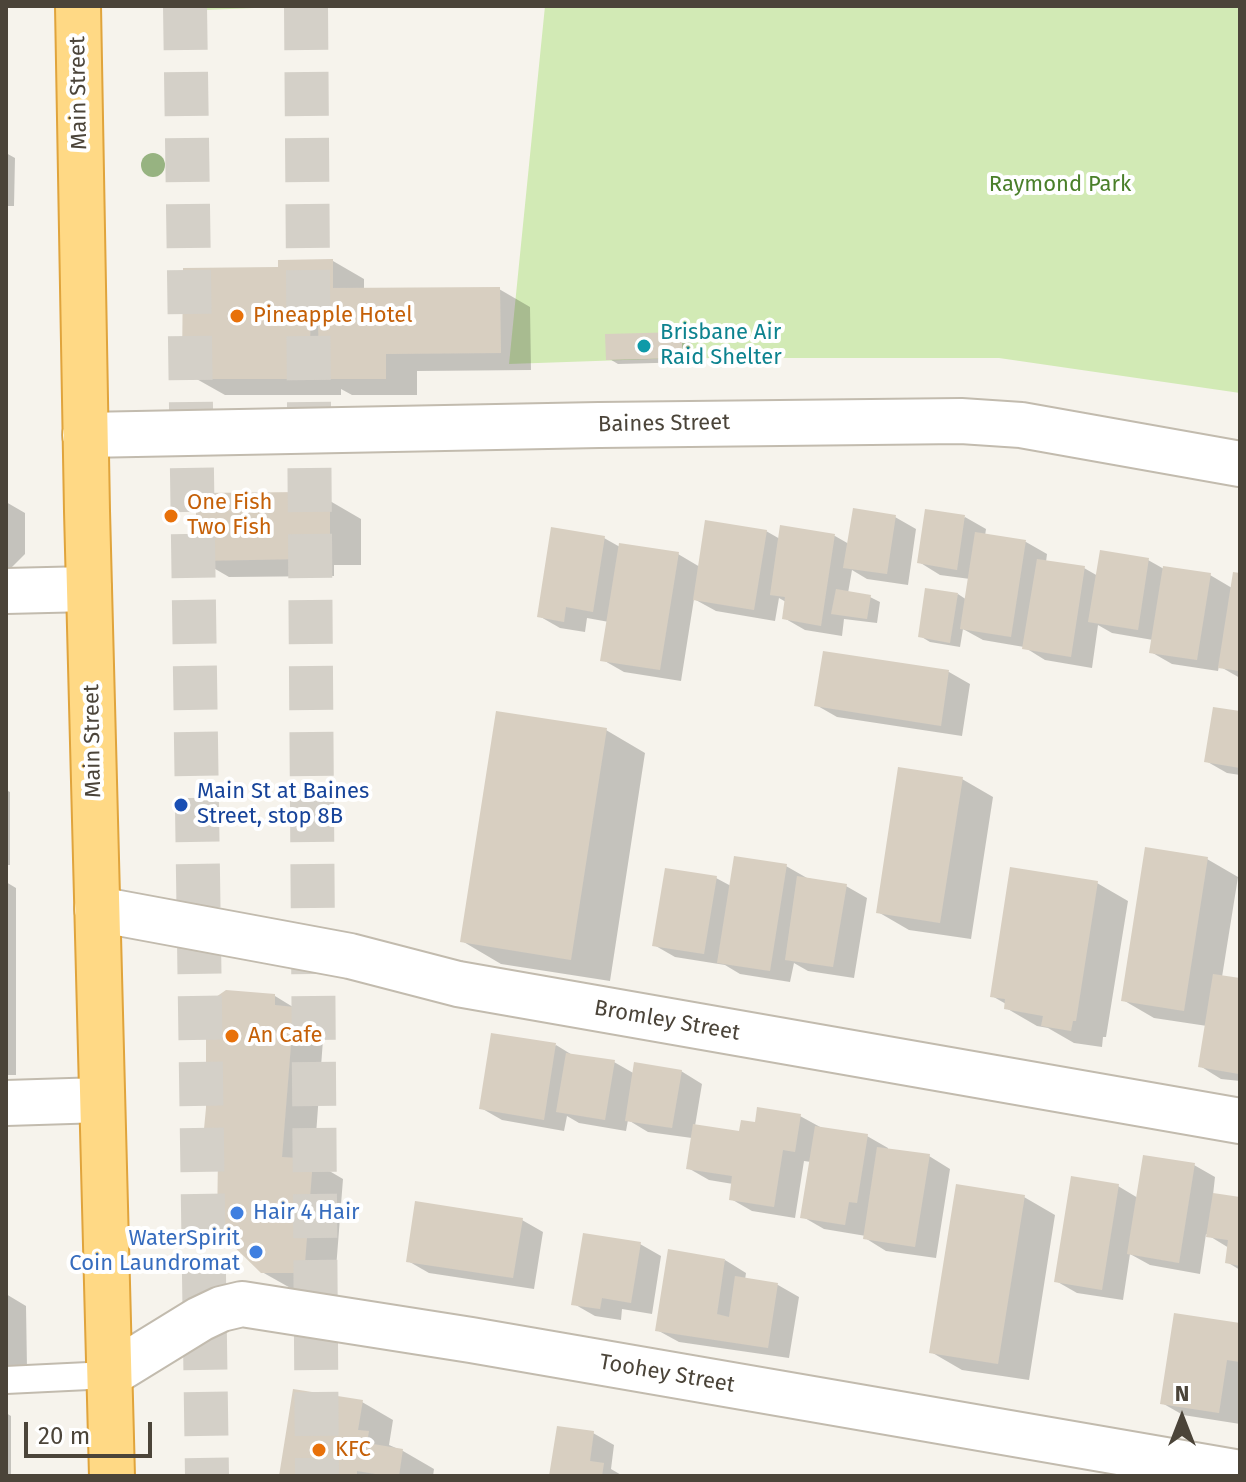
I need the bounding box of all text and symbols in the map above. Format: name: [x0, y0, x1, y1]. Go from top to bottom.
street label: Main Street: [65, 36, 93, 150]
park label: Raymond Park: [989, 172, 1131, 198]
place label: Pineapple Hotel: [253, 303, 413, 329]
marker: Pineapple Hotel: [228, 307, 246, 325]
place label: Brisbane Air Raid Shelter: [660, 320, 782, 372]
marker: Brisbane Air Raid Shelter: [635, 337, 653, 355]
street label: Baines Street: [598, 410, 730, 438]
place label: One Fish Two Fish: [187, 490, 272, 542]
marker: One Fish Two Fish: [162, 507, 180, 525]
street label: Main Street: [79, 684, 107, 798]
place label: Main St at Baines Street, stop 8B: [197, 779, 369, 830]
marker: Main St at Baines Street, stop 8B: [172, 796, 190, 814]
street label: Bromley Street: [592, 995, 742, 1047]
place label: An Cafe: [248, 1023, 323, 1049]
marker: An Cafe: [223, 1027, 241, 1045]
place label: Hair 4 Hair: [253, 1200, 360, 1226]
marker: Hair 4 Hair: [228, 1204, 246, 1222]
place label: WaterSpirit Coin Laundromat: [69, 1226, 240, 1278]
marker: WaterSpirit Coin Laundromat: [247, 1243, 265, 1261]
street label: Toohey Street: [597, 1349, 737, 1399]
north arrow: [1142, 1378, 1222, 1458]
text: N: [1175, 1380, 1189, 1407]
scale bar: [28, 1406, 156, 1456]
text: 20 m: [38, 1422, 90, 1450]
place label: KFC: [335, 1437, 371, 1463]
marker: KFC: [310, 1441, 328, 1459]

